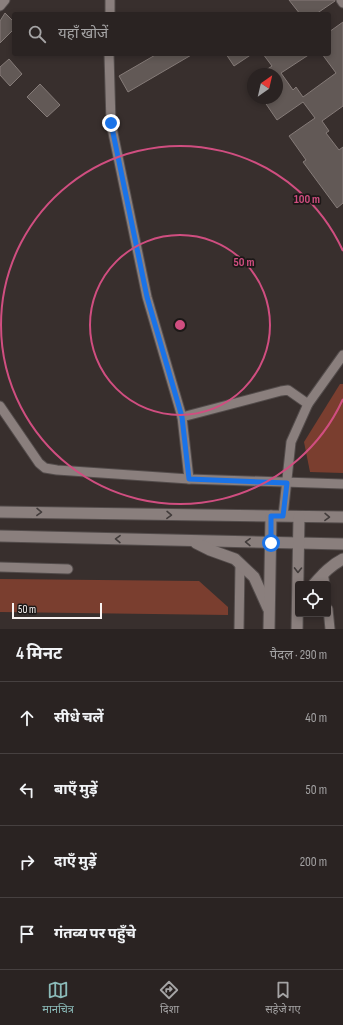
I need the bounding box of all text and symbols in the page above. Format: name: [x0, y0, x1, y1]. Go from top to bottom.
search box: [12, 12, 331, 56]
icon: search: [26, 23, 48, 45]
text: यहाँ खोजें: [58, 24, 108, 43]
north arrow: [247, 68, 283, 104]
route end: [102, 114, 120, 132]
text: 100 m: [294, 192, 320, 207]
text: 50 m: [234, 255, 254, 270]
centre of rings: [173, 318, 187, 332]
one-way arrow: [36, 508, 42, 517]
one-way arrow: [166, 510, 172, 519]
one-way arrow: [324, 513, 330, 521]
route start: [262, 534, 280, 552]
one-way arrow: [115, 535, 121, 543]
one-way arrow: [245, 538, 251, 546]
one-way arrow: [294, 567, 302, 573]
map controls: [295, 581, 331, 617]
button: locate: [295, 581, 331, 617]
scale bar: [12, 601, 102, 620]
text: 50 m: [18, 603, 36, 616]
text: 4 मिनट: [16, 644, 62, 664]
text: पैदल · 290 m: [270, 647, 327, 663]
icon: ahead: [16, 707, 38, 729]
text: सीधे चलें: [54, 708, 104, 727]
text: 40 m: [305, 710, 327, 726]
icon: left: [16, 779, 38, 801]
text: बाएँ मुड़ें: [54, 780, 97, 799]
text: 50 m: [306, 782, 327, 798]
icon: right: [16, 851, 38, 873]
text: दाएँ मुड़ें: [54, 852, 97, 871]
text: 200 m: [300, 854, 327, 870]
icon: arrive: [16, 923, 38, 945]
text: गंतव्य पर पहुँचे: [54, 924, 136, 943]
tab: मानचित्र: [42, 979, 74, 1017]
tab: दिशा: [158, 979, 180, 1017]
tab: सहेजे गए: [265, 979, 301, 1017]

